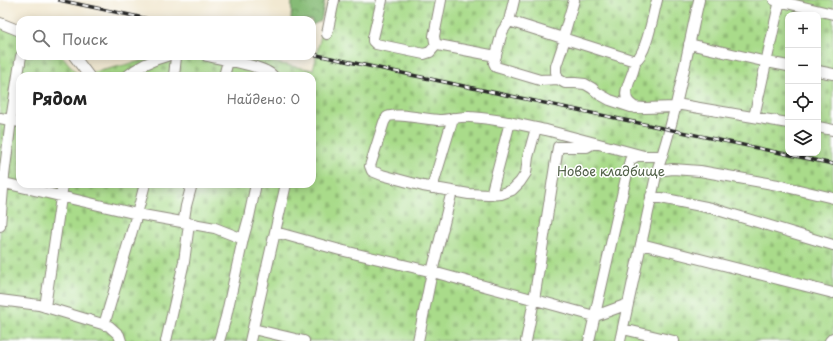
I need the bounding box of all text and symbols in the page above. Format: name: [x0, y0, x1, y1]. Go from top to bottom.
map controls: [785, 12, 821, 156]
button: +: [785, 12, 821, 48]
search box: [16, 16, 316, 60]
icon: search: [30, 27, 52, 49]
text: Поиск: [62, 27, 108, 50]
button: −: [785, 48, 821, 84]
button: locate: [785, 84, 821, 120]
text: Рядом: [32, 85, 87, 111]
text: Найдено: 0: [227, 89, 300, 108]
button: layers: [785, 120, 821, 156]
park label: Новое кладбище: [557, 161, 665, 180]

